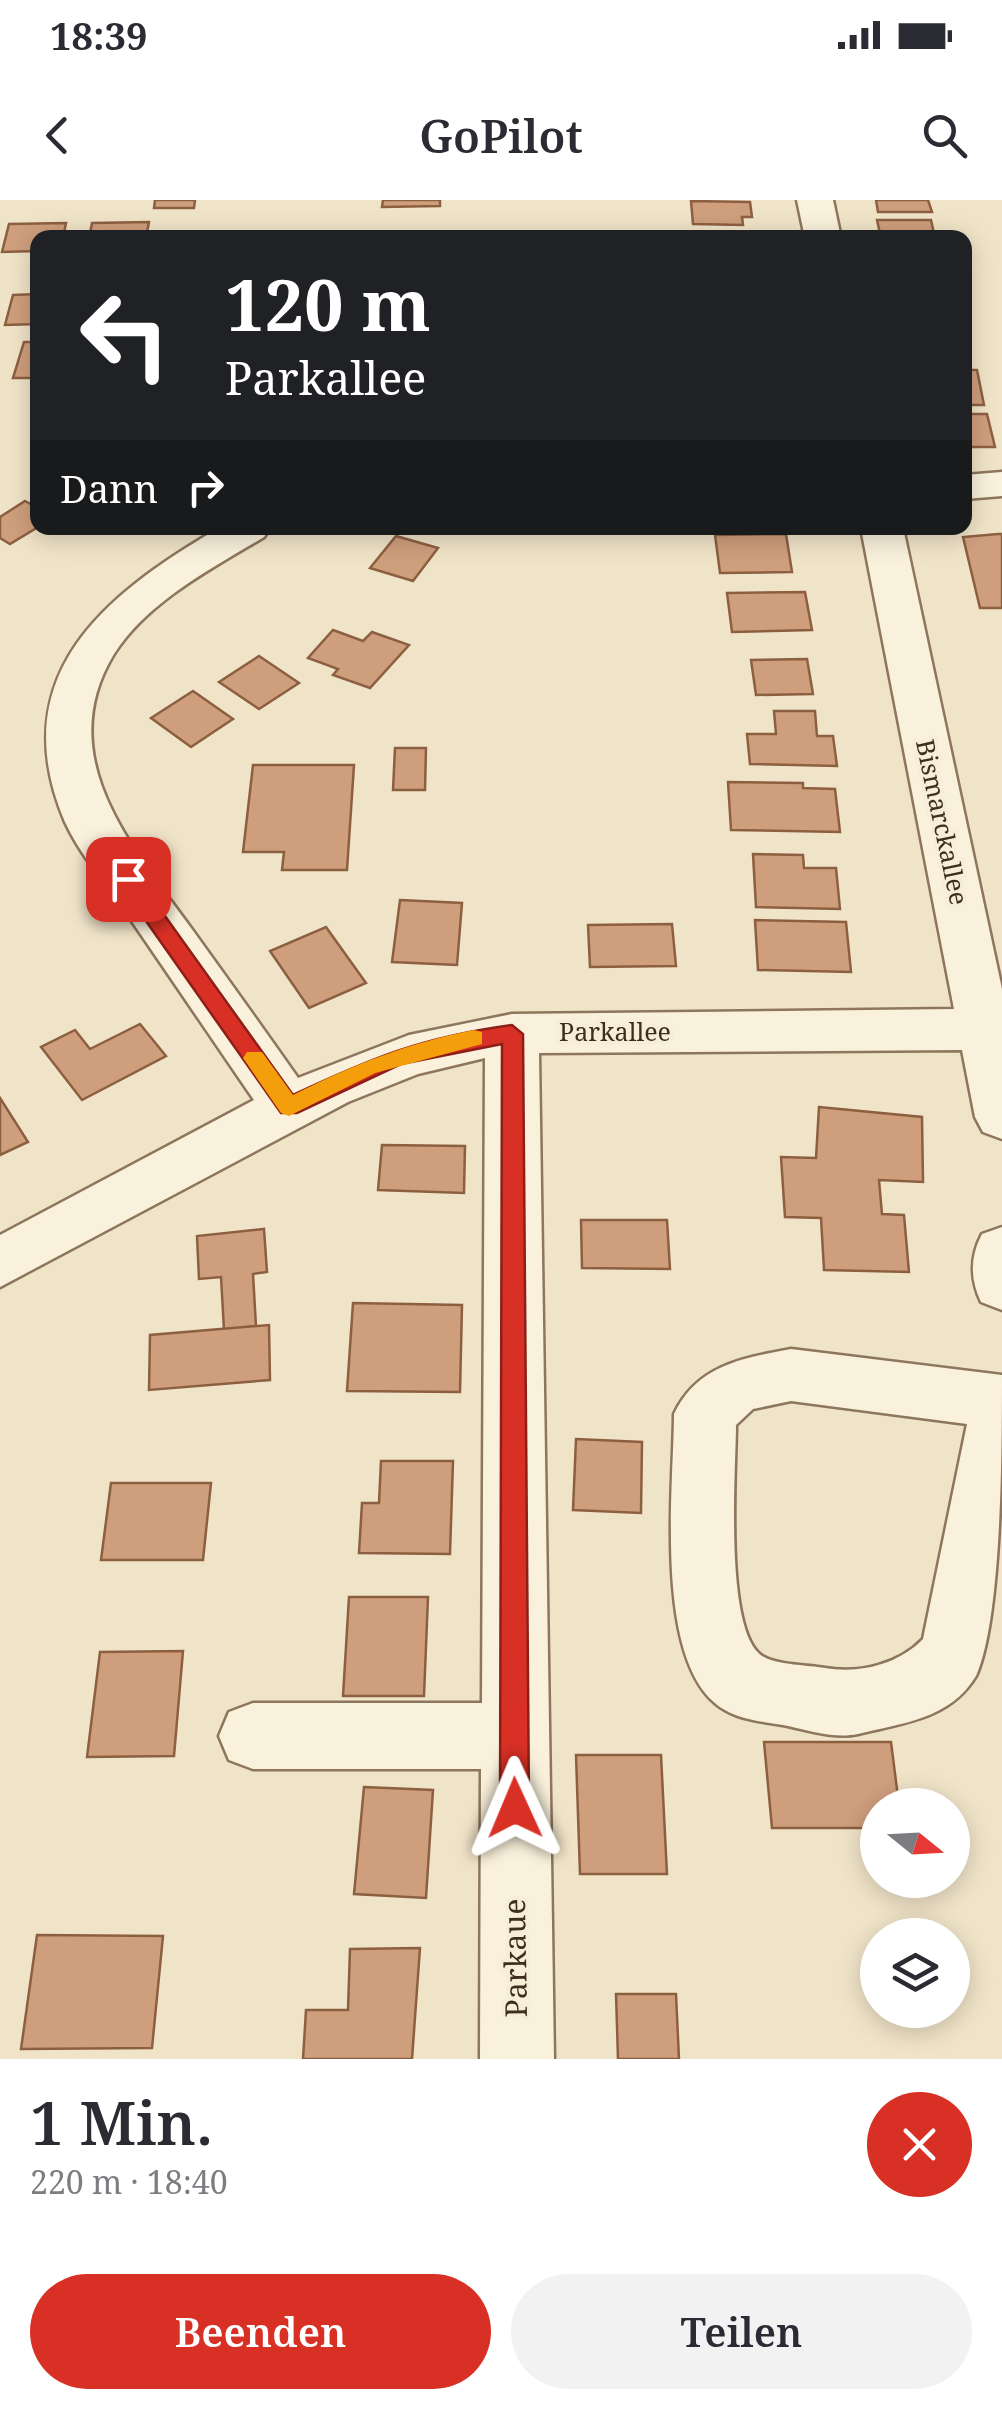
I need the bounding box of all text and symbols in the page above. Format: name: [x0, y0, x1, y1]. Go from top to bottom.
text: 18:39: [50, 9, 147, 61]
text: GoPilot: [419, 105, 583, 166]
icon: back: [30, 108, 85, 163]
icon: search: [917, 108, 972, 163]
text: 120 m: [225, 256, 431, 352]
icon: left: [60, 270, 190, 400]
text: Parkallee: [225, 347, 426, 408]
icon: right: [178, 460, 233, 515]
text: Dann: [60, 462, 158, 514]
street label: Bismarckallee: [909, 736, 977, 908]
pin: [86, 837, 171, 922]
icon: arrive: [101, 852, 156, 907]
street label: Parkallee: [559, 1014, 671, 1048]
position arrow: [463, 1756, 567, 1860]
north arrow: [860, 1788, 970, 1898]
map controls: [860, 1788, 970, 2028]
street label: Parkaue: [493, 1898, 536, 2018]
button: layers: [860, 1918, 970, 2028]
text: 1 Min.: [30, 2081, 213, 2163]
button: close: [867, 2092, 972, 2197]
text: 220 m · 18:40: [30, 2160, 228, 2203]
button: Beenden: [30, 2274, 491, 2389]
button: Teilen: [511, 2274, 972, 2389]

